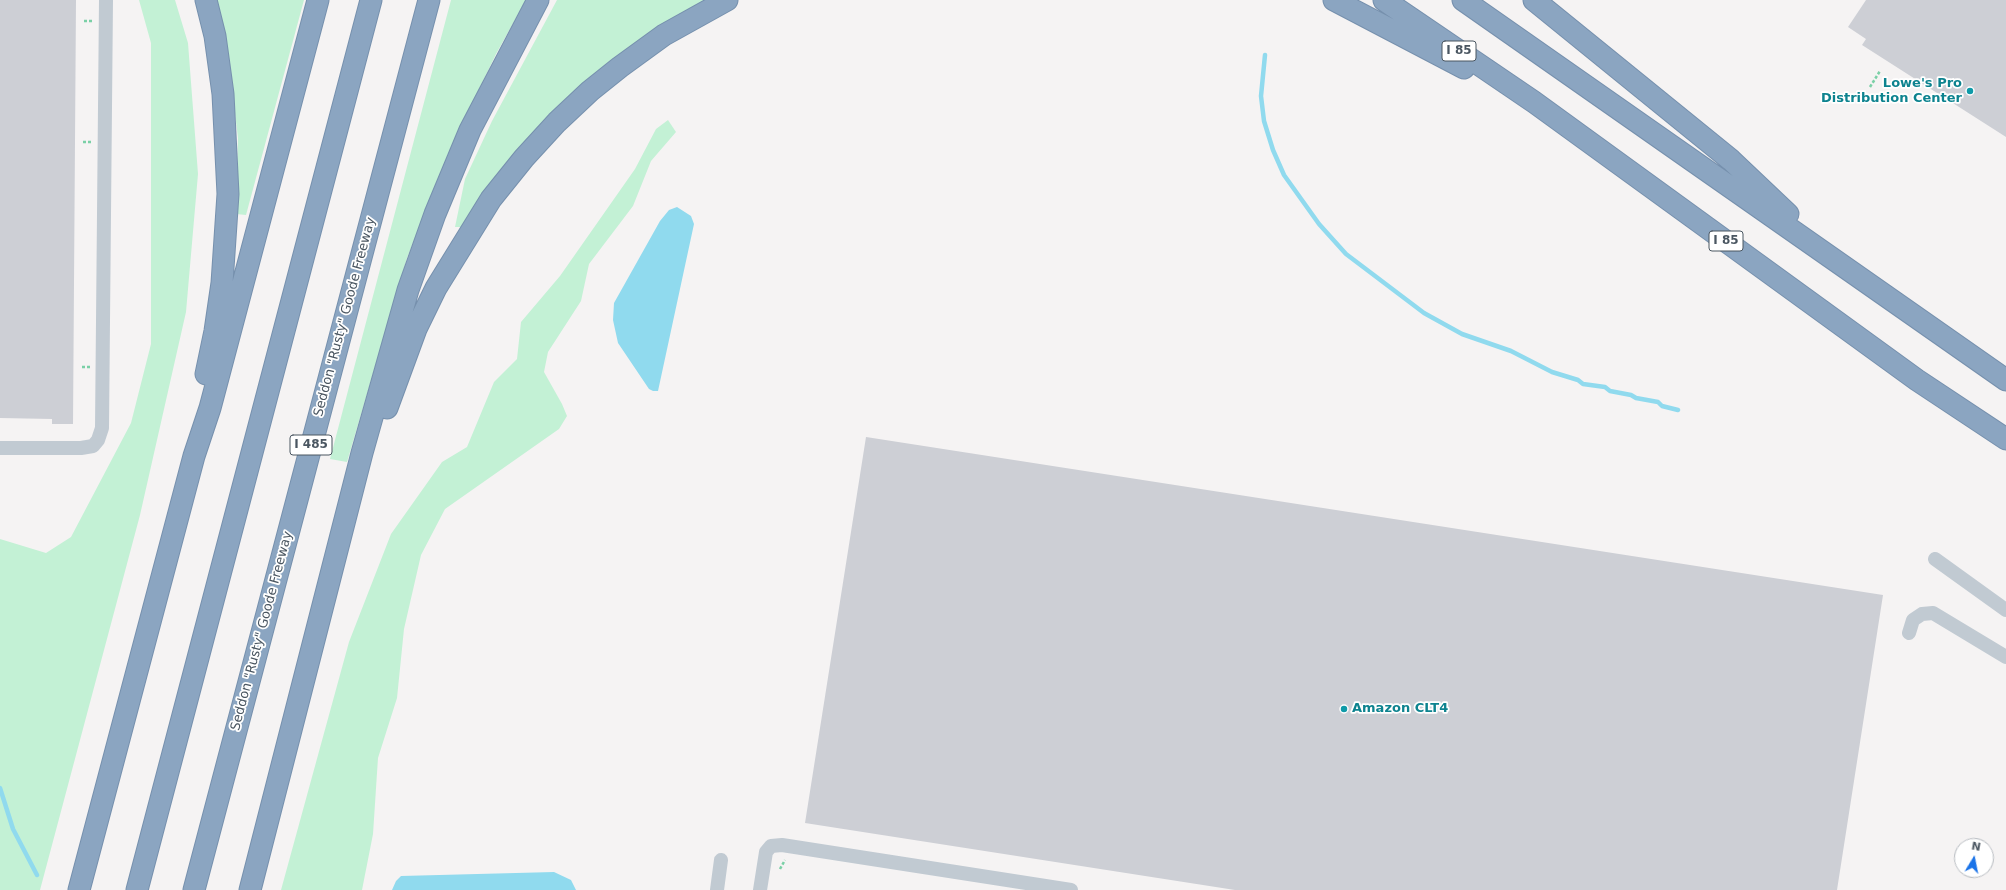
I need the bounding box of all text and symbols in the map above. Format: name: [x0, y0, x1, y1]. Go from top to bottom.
road number: I 85: [1442, 41, 1476, 61]
place label: Lowe's Pro Distribution Center: [1821, 76, 1962, 107]
marker: Lowe's Pro Distribution Center: [1965, 86, 1975, 96]
street label: Seddon "Rusty" Goode Freeway: [311, 216, 379, 418]
road number: I 85: [1709, 231, 1743, 251]
road number: I 485: [290, 435, 332, 455]
street label: Seddon "Rusty" Goode Freeway: [228, 530, 296, 732]
place label: Amazon CLT4: [1352, 701, 1448, 717]
marker: Amazon CLT4: [1339, 704, 1349, 714]
north arrow: [1954, 838, 1994, 878]
text: N: [1970, 839, 1982, 854]

